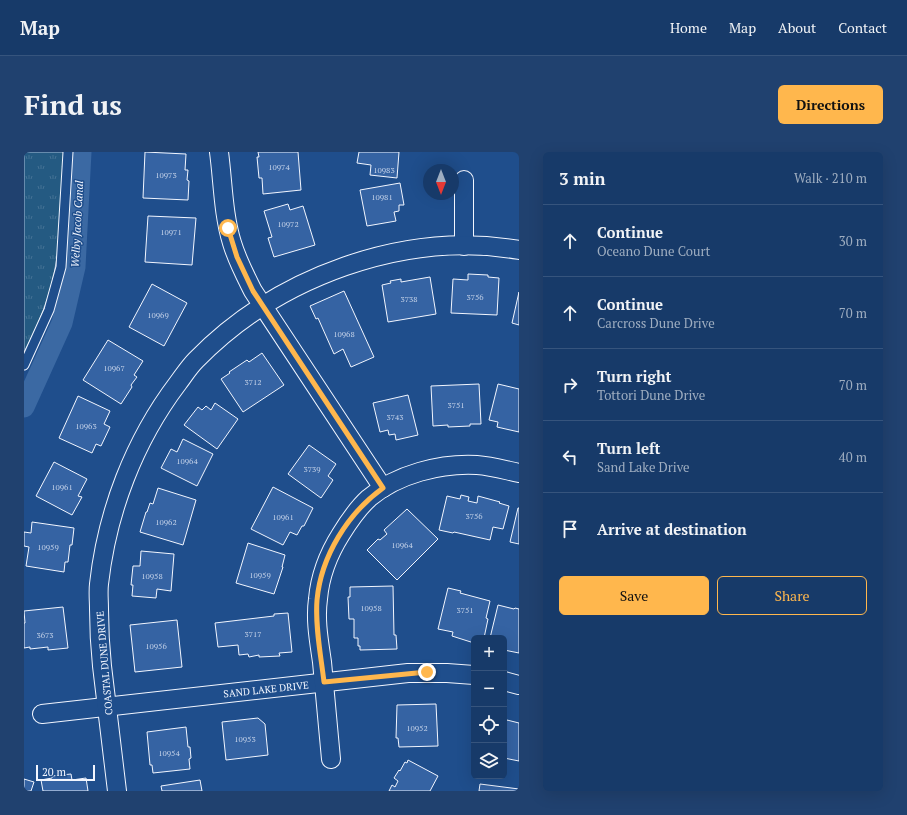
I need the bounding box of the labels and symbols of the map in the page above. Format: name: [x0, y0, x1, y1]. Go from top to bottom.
house number: 10974: [268, 162, 290, 172]
north arrow: [423, 164, 459, 200]
house number: 10983: [373, 165, 395, 175]
house number: 10973: [155, 170, 177, 180]
water label: Welby Jacob Canal: [68, 180, 86, 268]
house number: 10981: [371, 192, 393, 202]
route start: [219, 219, 237, 237]
house number: 10972: [277, 219, 299, 229]
house number: 10971: [160, 227, 182, 237]
house number: 3756: [466, 292, 484, 302]
house number: 3738: [400, 294, 418, 304]
house number: 10969: [147, 310, 169, 320]
house number: 10968: [333, 329, 355, 339]
house number: 10967: [103, 363, 125, 373]
house number: 3712: [244, 377, 262, 387]
house number: 3751: [447, 400, 465, 410]
house number: 3743: [386, 412, 404, 422]
house number: 10963: [75, 421, 97, 431]
house number: 10964: [176, 456, 198, 466]
house number: 3739: [303, 464, 321, 474]
house number: 10961: [51, 482, 73, 492]
house number: 3756: [465, 511, 483, 521]
house number: 10961: [272, 512, 294, 522]
house number: 10962: [155, 517, 177, 527]
house number: 10964: [391, 540, 413, 550]
house number: 10959: [37, 542, 59, 552]
house number: 10959: [249, 570, 271, 580]
house number: 10958: [141, 571, 163, 581]
house number: 10958: [360, 603, 382, 613]
house number: 3751: [456, 605, 474, 615]
street label: COASTAL DUNE DRIVE: [93, 610, 116, 716]
house number: 3717: [244, 629, 262, 639]
house number: 3673: [36, 630, 54, 640]
house number: 10956: [145, 641, 167, 651]
route end: [418, 663, 436, 681]
street label: SAND LAKE DRIVE: [223, 679, 310, 700]
house number: 10952: [406, 723, 428, 733]
house number: 10953: [234, 734, 256, 744]
house number: 10954: [158, 748, 180, 758]
scale bar: [36, 763, 95, 782]

